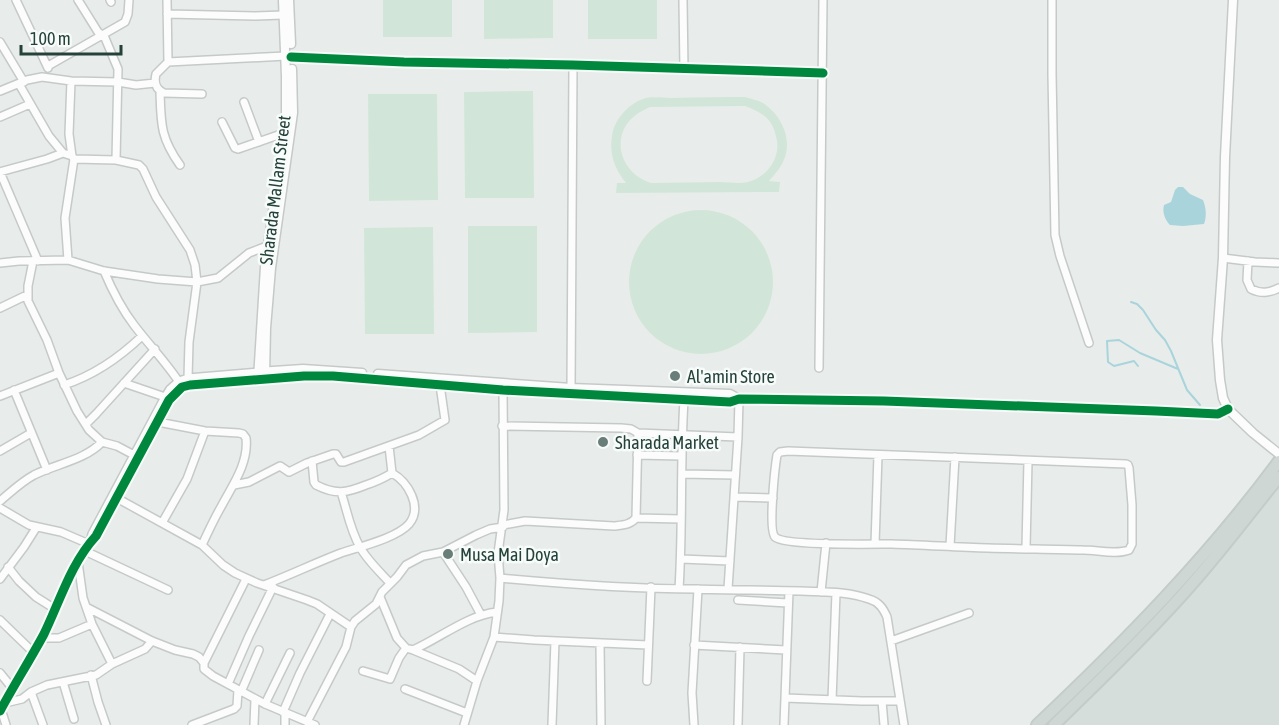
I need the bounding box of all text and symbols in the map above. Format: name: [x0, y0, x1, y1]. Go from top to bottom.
scale bar: [21, 18, 122, 56]
text: 100 m: [30, 28, 71, 49]
street label: Sharada Mallam Street: [255, 114, 295, 266]
place label: Al'amin Store: [687, 366, 775, 387]
marker: Al'amin Store: [668, 369, 682, 383]
place label: Sharada Market: [615, 432, 719, 453]
marker: Sharada Market: [596, 435, 610, 449]
place label: Musa Mai Doya: [460, 544, 559, 565]
marker: Musa Mai Doya: [441, 547, 455, 561]

